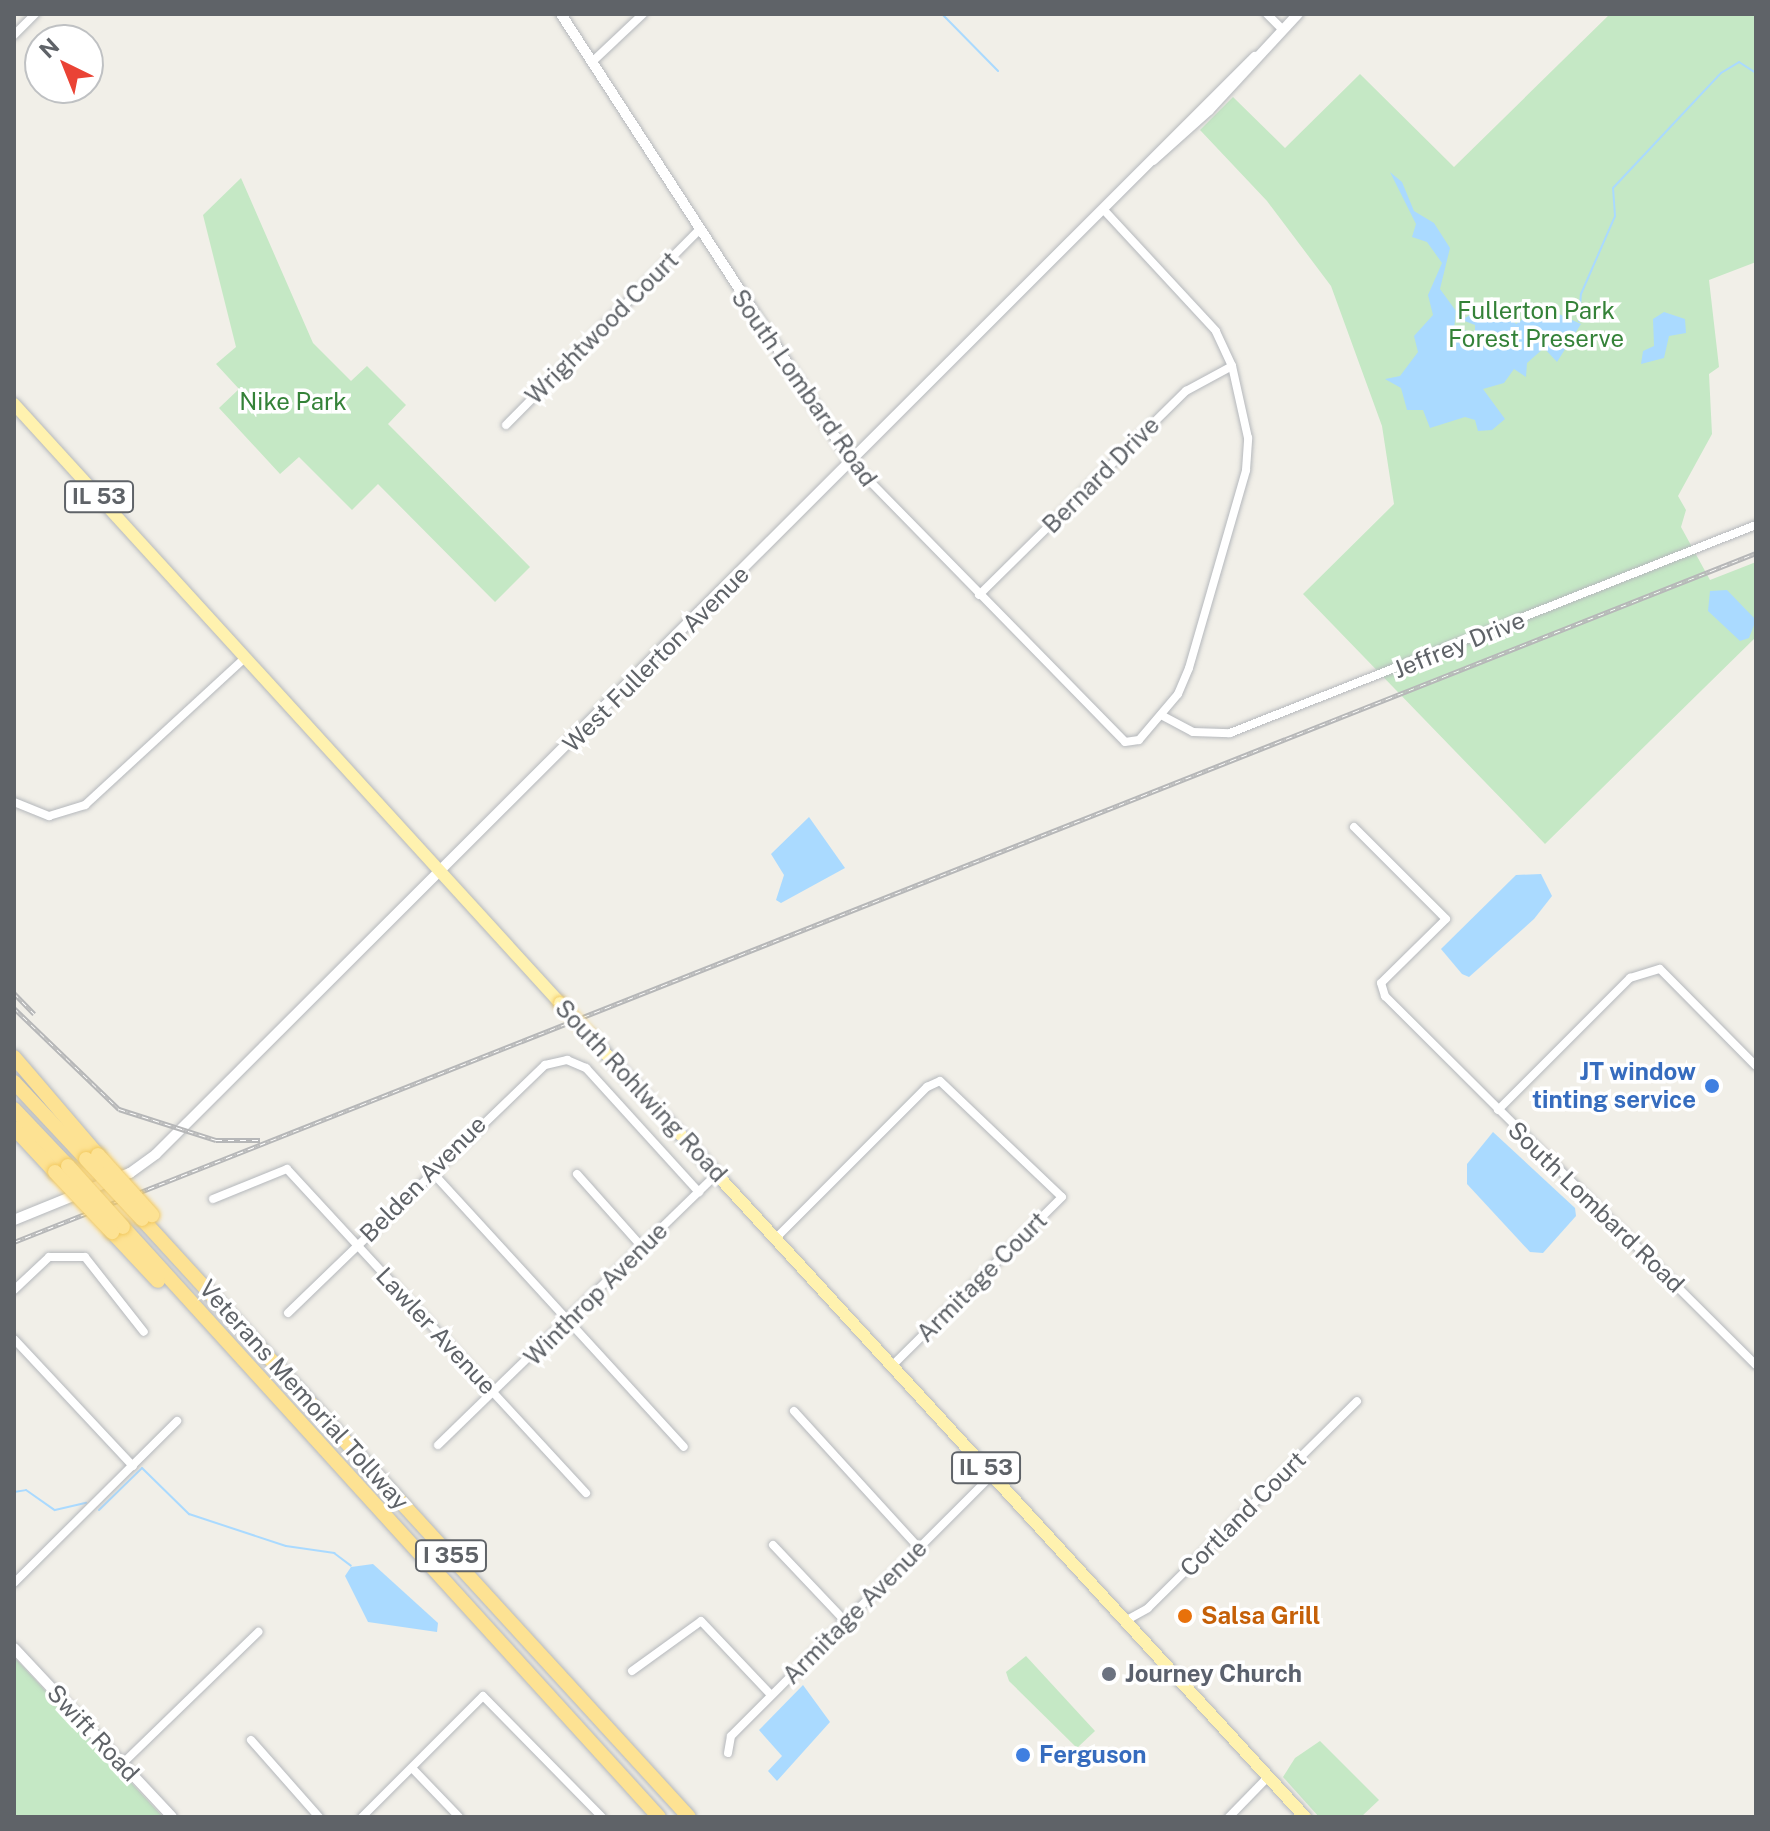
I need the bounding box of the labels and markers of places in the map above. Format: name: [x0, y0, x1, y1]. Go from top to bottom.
place label: JT window tinting service: [1532, 1058, 1696, 1114]
marker: JT window tinting service: [1703, 1077, 1721, 1095]
place label: Salsa Grill: [1201, 1602, 1320, 1630]
marker: Salsa Grill: [1176, 1607, 1194, 1625]
place label: Journey Church: [1125, 1660, 1302, 1688]
marker: Journey Church: [1100, 1665, 1118, 1683]
place label: Ferguson: [1039, 1741, 1147, 1769]
marker: Ferguson: [1014, 1746, 1032, 1764]

